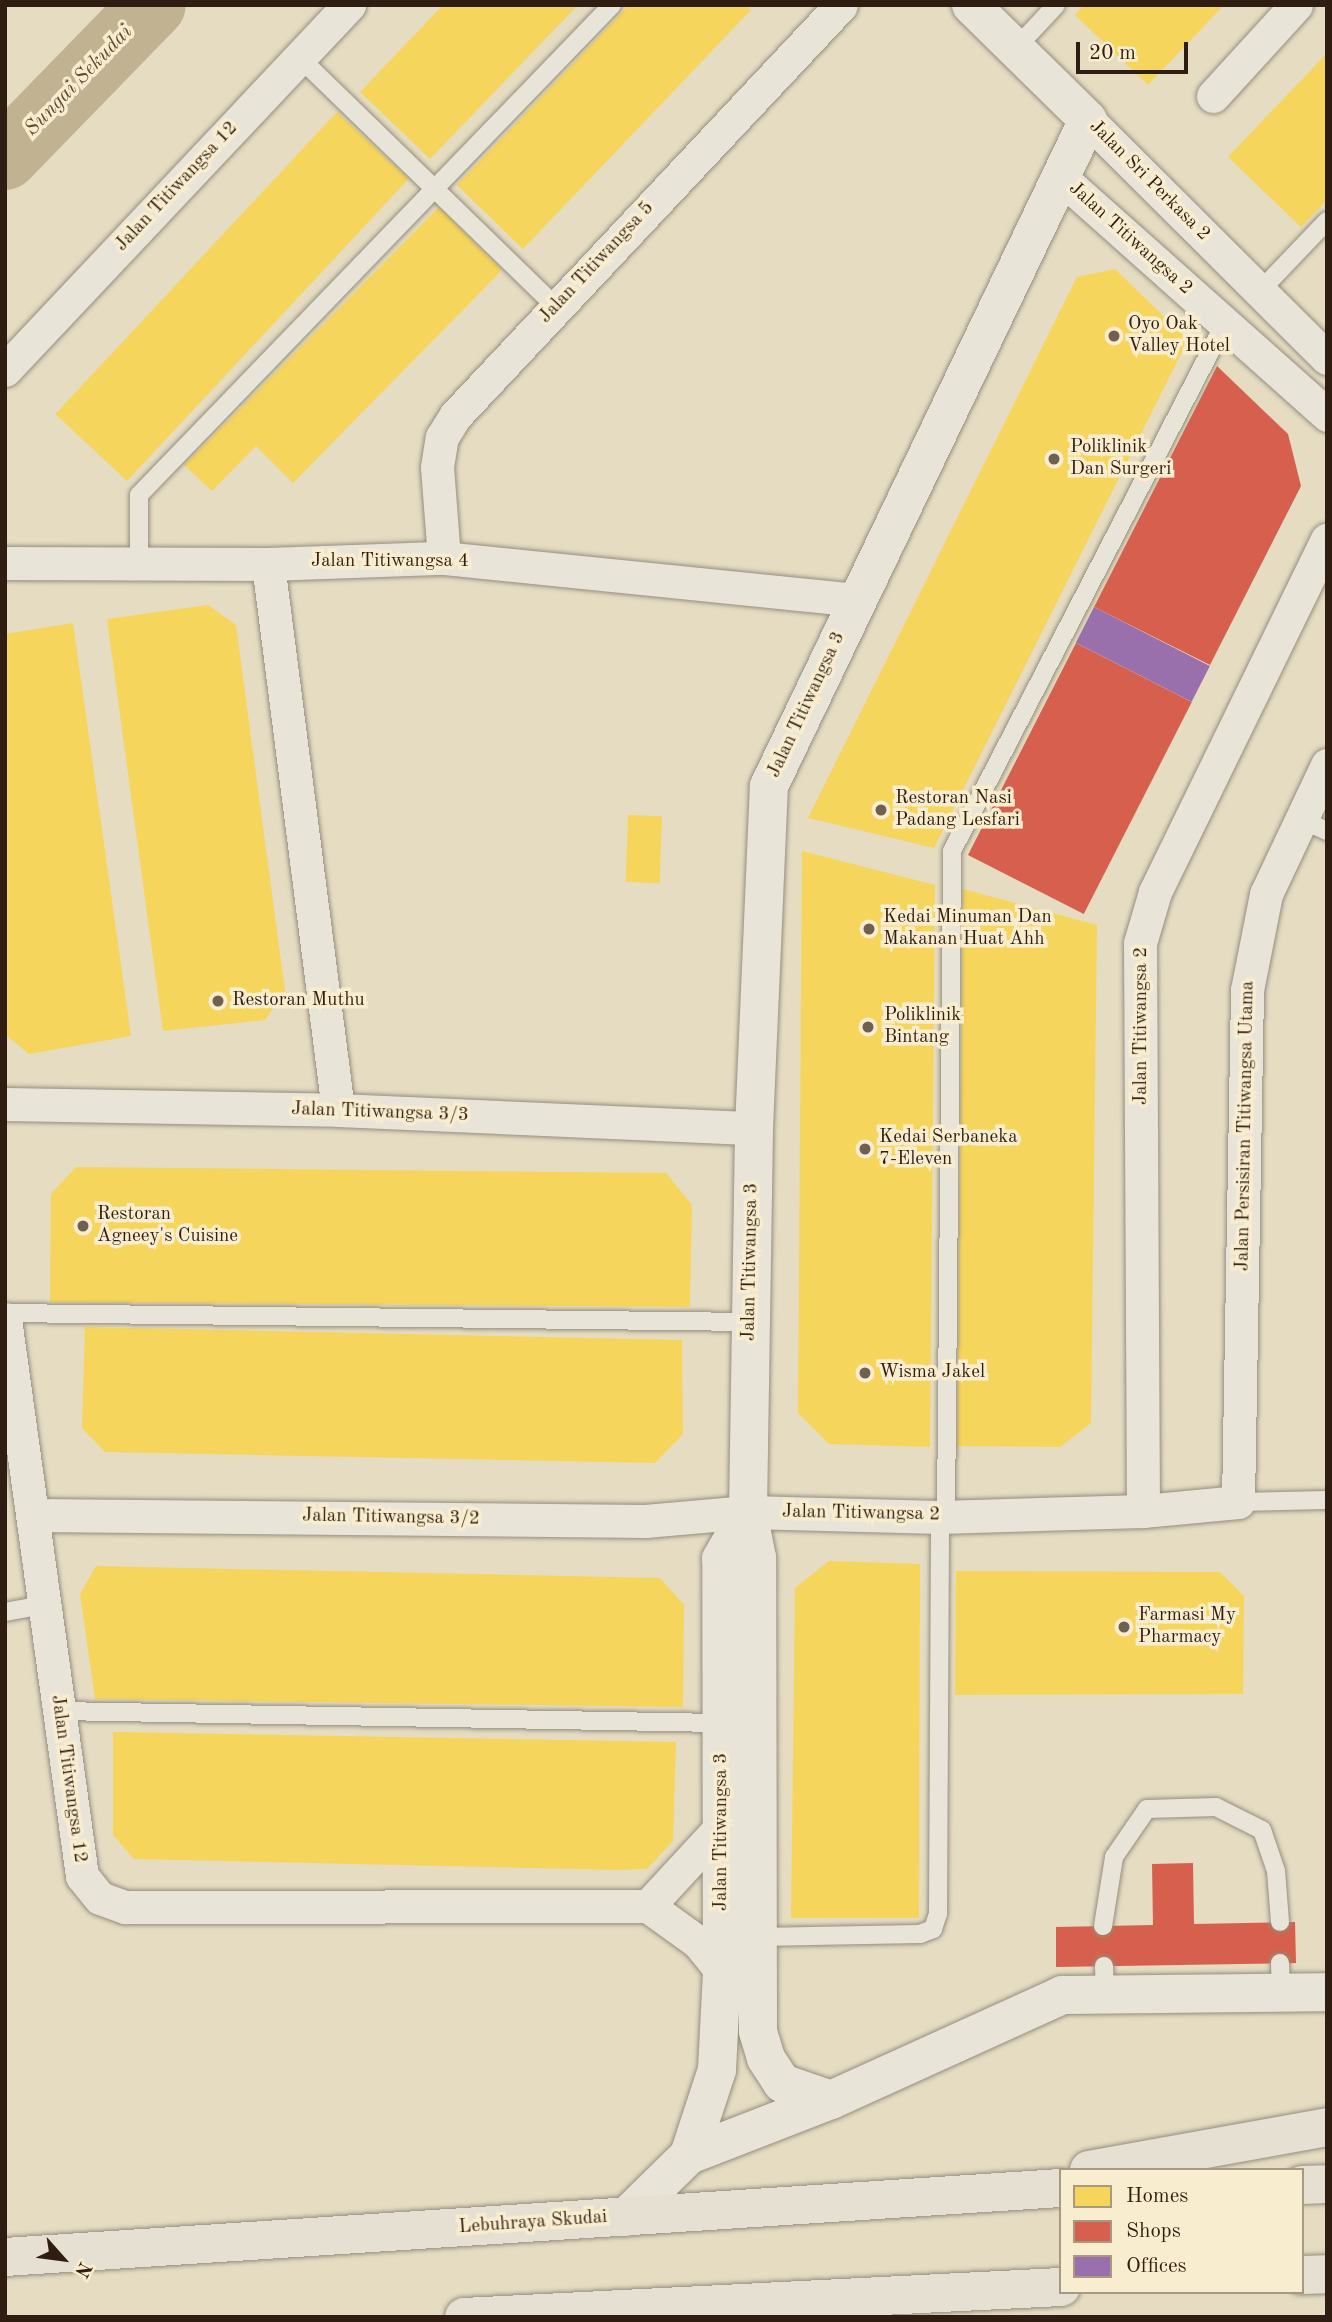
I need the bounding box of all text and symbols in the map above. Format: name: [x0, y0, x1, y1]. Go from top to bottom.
water label: Sungai Sekudai: [20, 20, 138, 142]
scale bar: [1080, 28, 1192, 72]
text: 20 m: [1089, 43, 1136, 64]
street label: Jalan Sri Perkasa 2: [1084, 116, 1214, 246]
street label: Jalan Titiwangsa 12: [111, 117, 243, 257]
street label: Jalan Titiwangsa 2: [1064, 178, 1196, 300]
street label: Jalan Titiwangsa 5: [535, 197, 659, 329]
place label: Oyo Oak Valley Hotel: [1128, 314, 1230, 358]
marker: Oyo Oak Valley Hotel: [1106, 328, 1122, 344]
place label: Poliklinik Dan Surgeri: [1070, 437, 1171, 481]
marker: Poliklinik Dan Surgeri: [1044, 449, 1064, 469]
street label: Jalan Titiwangsa 4: [311, 551, 469, 573]
street label: Jalan Titiwangsa 3: [763, 628, 851, 782]
place label: Restoran Nasi Padang Lesfari: [895, 788, 1020, 832]
marker: Restoran Nasi Padang Lesfari: [873, 802, 889, 818]
place label: Kedai Minuman Dan Makanan Huat Ahh: [883, 907, 1052, 951]
marker: Kedai Minuman Dan Makanan Huat Ahh: [861, 921, 877, 937]
street label: Jalan Titiwangsa 2: [1131, 947, 1153, 1105]
street label: Jalan Persisiran Titiwangsa Utama: [1232, 981, 1260, 1271]
place label: Restoran Muthu: [232, 990, 365, 1012]
marker: Restoran Muthu: [210, 993, 226, 1009]
place label: Poliklinik Bintang: [884, 1005, 961, 1049]
marker: Poliklinik Bintang: [858, 1017, 878, 1037]
street label: Jalan Titiwangsa 3/3: [291, 1099, 469, 1127]
place label: Kedai Serbaneka 7-Eleven: [879, 1127, 1018, 1171]
marker: Kedai Serbaneka 7-Eleven: [857, 1141, 873, 1157]
street label: Jalan Titiwangsa 3: [738, 1183, 764, 1341]
place label: Restoran Agneey's Cuisine: [97, 1204, 238, 1248]
marker: Restoran Agneey's Cuisine: [75, 1218, 91, 1234]
place label: Wisma Jakel: [879, 1362, 985, 1384]
marker: Wisma Jakel: [857, 1365, 873, 1381]
street label: Jalan Titiwangsa 2: [782, 1501, 940, 1527]
street label: Jalan Titiwangsa 3/2: [302, 1505, 480, 1531]
place label: Farmasi My Pharmacy: [1138, 1605, 1236, 1649]
marker: Farmasi My Pharmacy: [1116, 1619, 1132, 1635]
street label: Jalan Titiwangsa 12: [45, 1694, 91, 1864]
street label: Jalan Titiwangsa 3: [711, 1753, 733, 1911]
legend: [1059, 2168, 1304, 2294]
text: Homes: [1126, 2186, 1188, 2207]
street label: Lebuhraya Skudai: [458, 2206, 608, 2240]
text: Shops: [1126, 2221, 1181, 2242]
north arrow: [28, 2224, 98, 2294]
text: Offices: [1126, 2256, 1187, 2277]
text: N: [70, 2258, 94, 2280]

